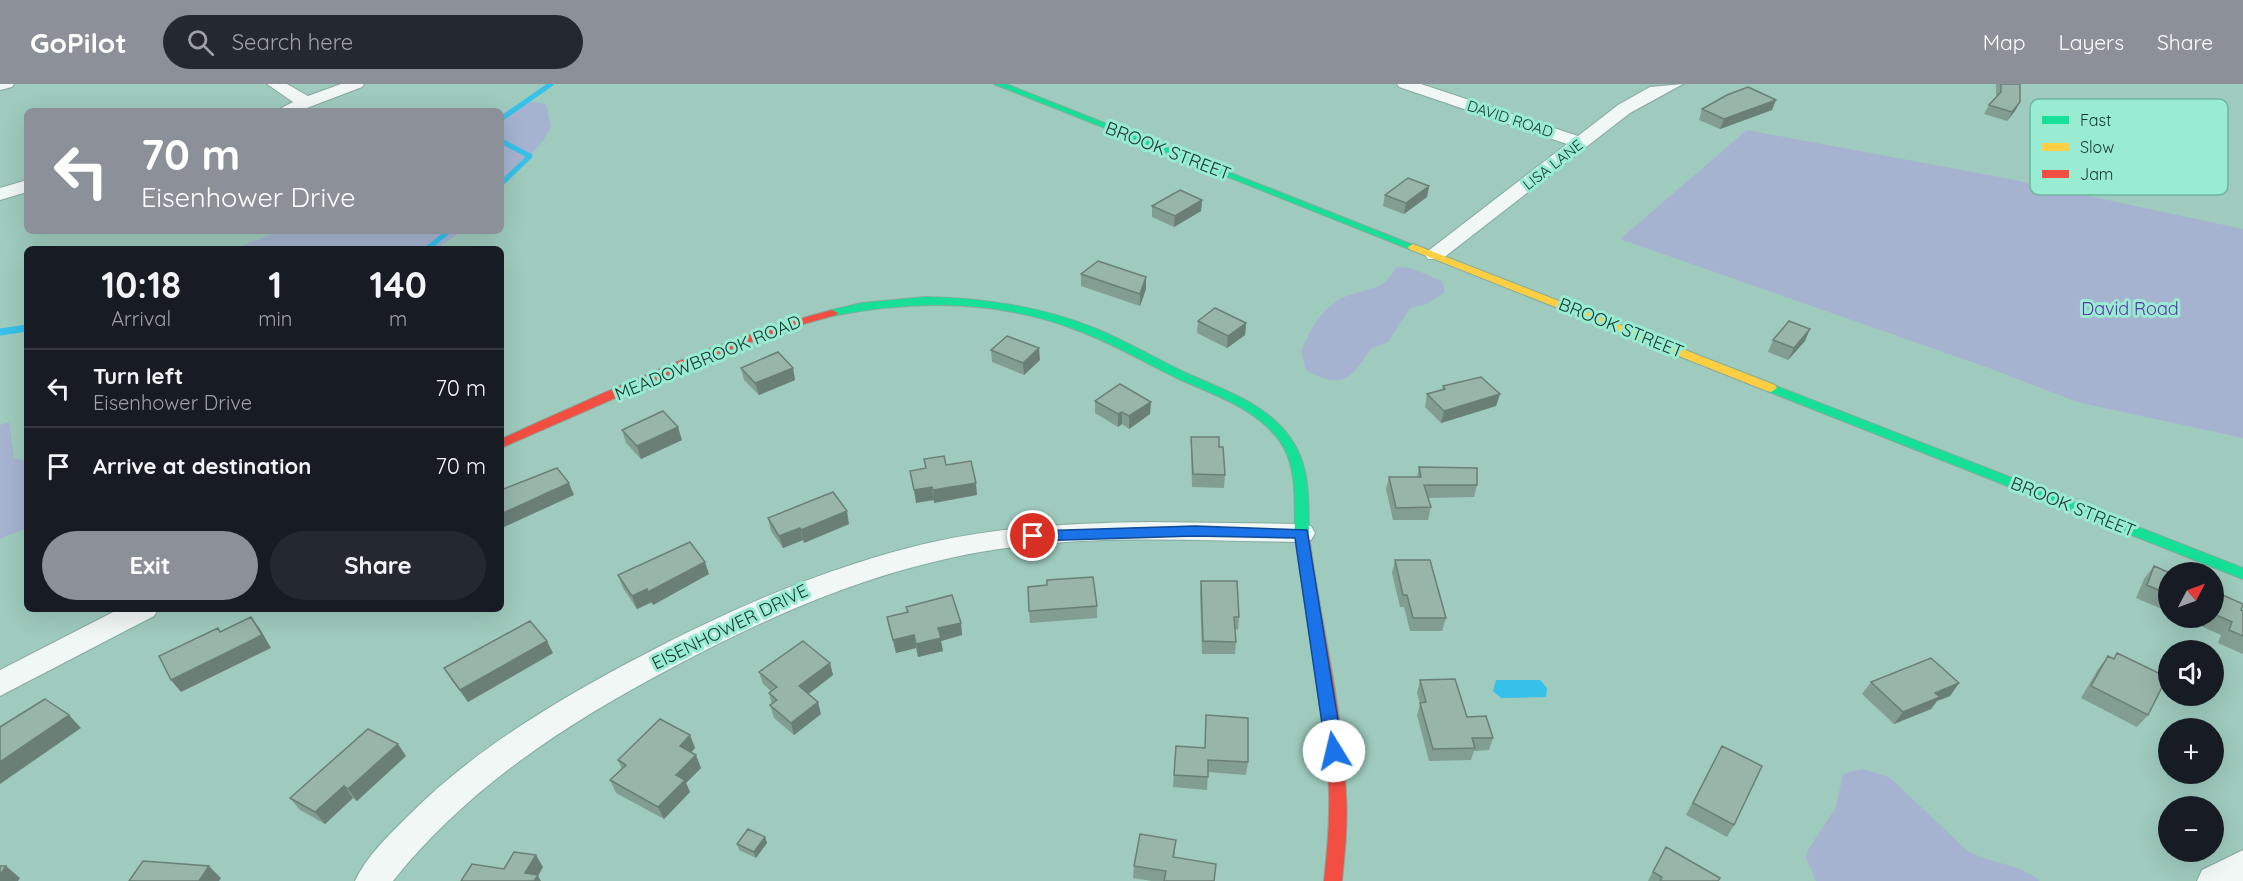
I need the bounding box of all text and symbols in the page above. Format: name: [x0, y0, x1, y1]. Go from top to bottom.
search box: [163, 15, 583, 69]
text: GoPilot: [30, 25, 127, 60]
icon: search: [184, 26, 217, 59]
text: Search here: [232, 28, 353, 56]
text: Map: [1983, 29, 2026, 55]
text: Layers: [2059, 29, 2124, 55]
text: Share: [2157, 29, 2213, 55]
street label: DAVID ROAD: [1465, 96, 1556, 141]
legend: [2030, 99, 2228, 195]
text: Fast: [2080, 110, 2111, 130]
street label: BROOK STREET: [1102, 116, 1234, 185]
text: 70 m: [141, 128, 240, 181]
icon: left: [42, 132, 120, 210]
street label: LISA LANE: [1519, 135, 1587, 194]
text: Slow: [2080, 137, 2114, 157]
text: Jam: [2080, 164, 2113, 184]
text: Eisenhower Drive: [141, 180, 356, 214]
text: 10:18: [101, 262, 181, 307]
text: 1: [268, 262, 282, 307]
text: 140: [369, 262, 427, 307]
street label: BROOK STREET: [1555, 292, 1687, 363]
park label: David Road: [2081, 297, 2179, 320]
text: Arrival: [111, 306, 171, 331]
text: min: [258, 306, 292, 331]
text: m: [389, 306, 407, 331]
street label: MEADOWBROOK ROAD: [611, 310, 805, 406]
text: Turn left: [93, 362, 183, 390]
icon: left: [42, 372, 75, 405]
text: 70 m: [436, 374, 486, 402]
text: Eisenhower Drive: [93, 390, 252, 415]
icon: arrive: [42, 450, 75, 483]
text: Arrive at destination: [93, 452, 311, 480]
text: 70 m: [436, 452, 486, 480]
street label: BROOK STREET: [2007, 471, 2139, 542]
pin: [1007, 510, 1058, 561]
icon: arrive: [1016, 519, 1049, 552]
button: Exit: [42, 531, 258, 600]
button: Share: [270, 531, 486, 600]
north arrow: [2158, 562, 2224, 628]
map controls: [2158, 562, 2224, 862]
street label: EISENHOWER DRIVE: [648, 579, 812, 674]
button: sound: [2158, 640, 2224, 706]
button: +: [2158, 718, 2224, 784]
position arrow: [1302, 719, 1366, 783]
button: −: [2158, 796, 2224, 862]

